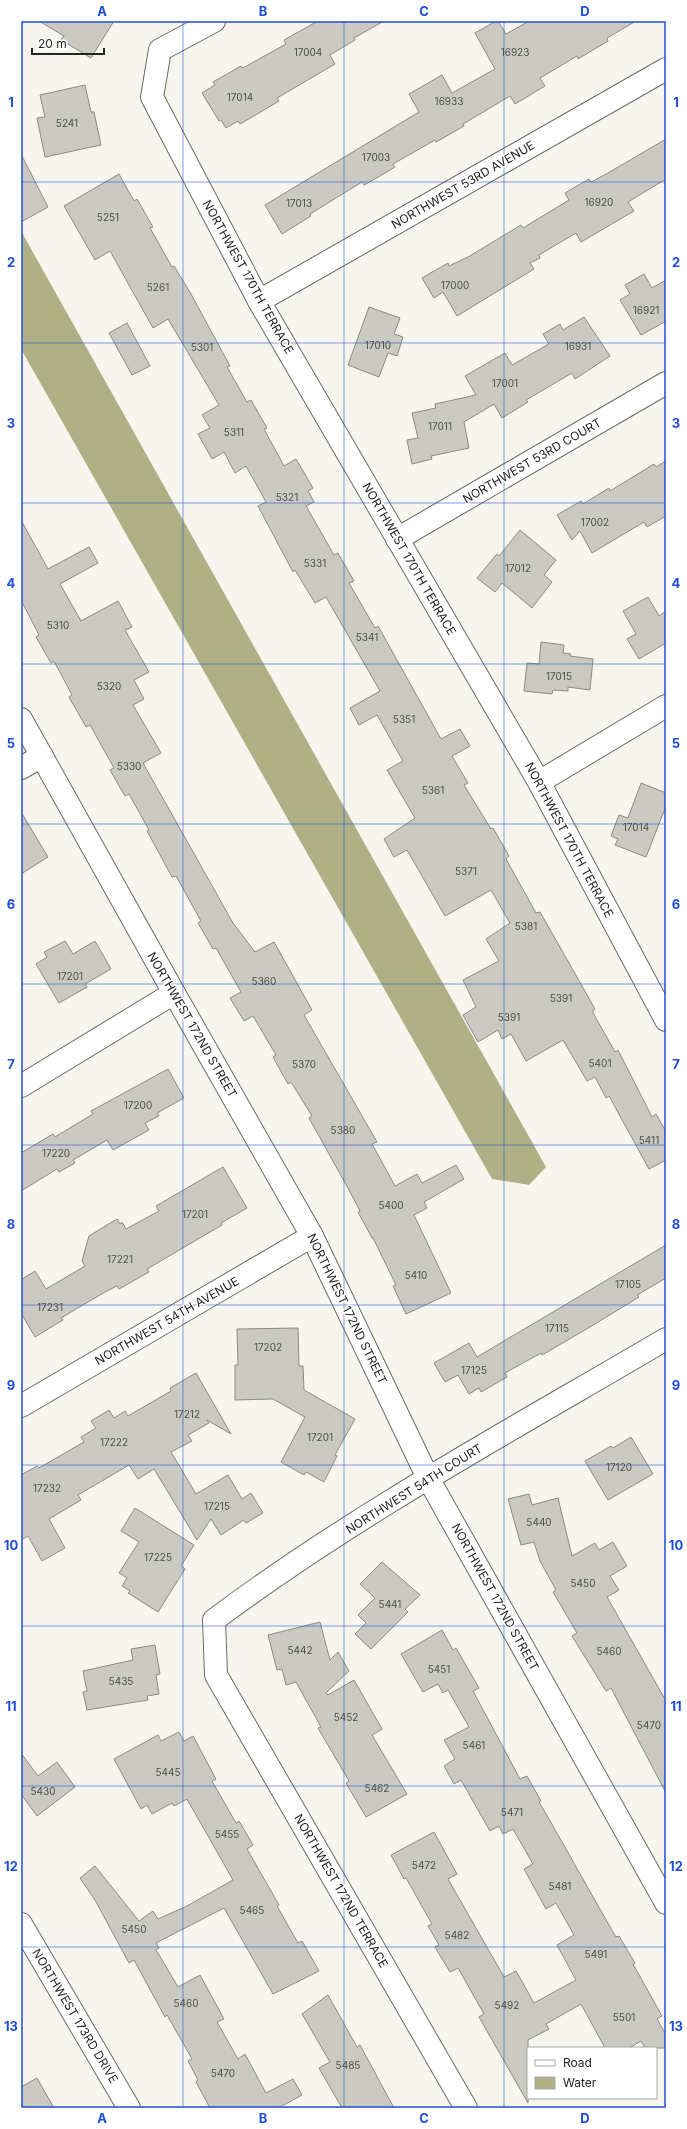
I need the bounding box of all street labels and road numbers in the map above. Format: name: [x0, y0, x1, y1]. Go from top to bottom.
street label: NORTHWEST 53RD AVENUE: [388, 137, 537, 232]
street label: NORTHWEST 170TH TERRACE: [200, 197, 297, 356]
street label: NORTHWEST 53RD COURT: [460, 415, 604, 506]
street label: NORTHWEST 170TH TERRACE: [359, 480, 459, 638]
street label: NORTHWEST 170TH TERRACE: [522, 760, 617, 920]
street label: NORTHWEST 172ND STREET: [144, 949, 241, 1101]
street label: NORTHWEST 172ND STREET: [304, 1231, 391, 1387]
street label: NORTHWEST 54TH AVENUE: [92, 1273, 241, 1368]
street label: NORTHWEST 54TH COURT: [343, 1440, 485, 1537]
street label: NORTHWEST 172ND STREET: [449, 1521, 542, 1673]
street label: NORTHWEST 172ND TERRACE: [291, 1811, 392, 1970]
street label: NORTHWEST 173RD DRIVE: [29, 1946, 122, 2086]

